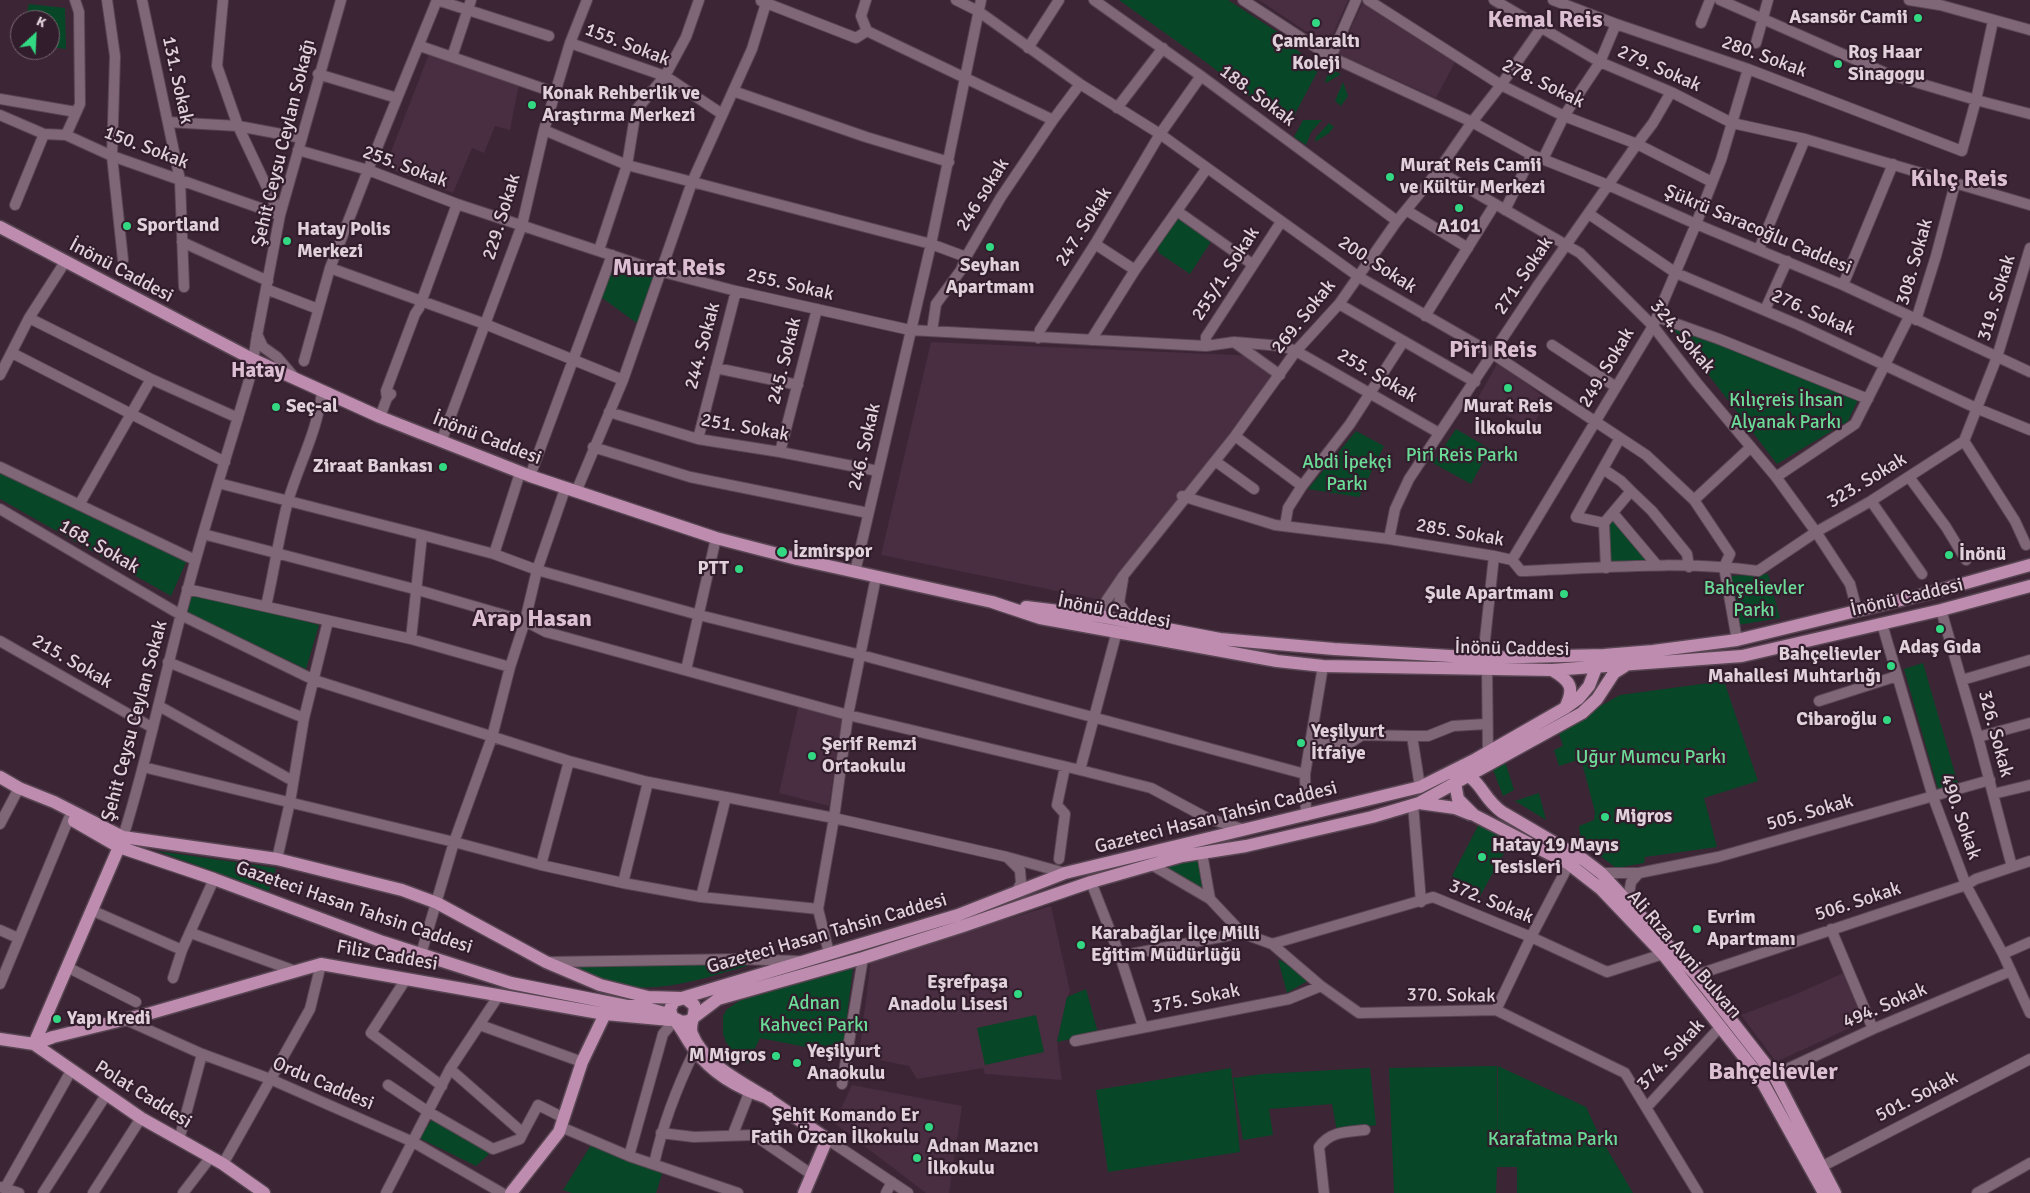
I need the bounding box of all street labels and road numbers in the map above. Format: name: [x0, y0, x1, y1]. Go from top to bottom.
street label: 155. Sokak: [581, 18, 673, 72]
street label: 280. Sokak: [1718, 31, 1810, 83]
street label: 131. Sokak: [157, 34, 197, 126]
street label: Şehit Ceysu Ceylan Sokağı: [247, 37, 321, 249]
street label: 279. Sokak: [1614, 40, 1704, 98]
street label: 278. Sokak: [1498, 54, 1588, 114]
street label: 188. Sokak: [1215, 60, 1299, 132]
street label: 150. Sokak: [100, 121, 192, 175]
street label: 255. Sokak: [359, 141, 451, 193]
street label: 246 sokak: [952, 154, 1014, 236]
street label: 229. Sokak: [478, 171, 526, 263]
street label: Şükrü Saracoğlu Caddesi: [1661, 180, 1855, 280]
street label: 247. Sokak: [1051, 183, 1117, 271]
street label: 308. Sokak: [1892, 216, 1938, 308]
street label: 255/1. Sokak: [1187, 223, 1265, 325]
street label: 200. Sokak: [1333, 231, 1421, 299]
street label: 271. Sokak: [1490, 233, 1558, 319]
street label: İnönü Caddesi: [65, 234, 177, 308]
street label: 319. Sokak: [1973, 252, 2021, 344]
street label: 255. Sokak: [744, 264, 836, 306]
street label: 269. Sokak: [1267, 275, 1341, 359]
street label: 276. Sokak: [1768, 284, 1858, 342]
street label: 324. Sokak: [1645, 296, 1719, 378]
street label: 244. Sokak: [680, 300, 726, 392]
street label: 245. Sokak: [763, 315, 807, 407]
street label: 249. Sokak: [1574, 324, 1640, 412]
street label: 255. Sokak: [1333, 344, 1421, 408]
street label: 246. Sokak: [844, 401, 886, 493]
street label: İnönü Caddesi: [429, 408, 545, 470]
street label: 251. Sokak: [699, 409, 791, 447]
street label: 323. Sokak: [1823, 448, 1911, 514]
street label: 285. Sokak: [1414, 514, 1506, 552]
street label: 168. Sokak: [55, 515, 143, 579]
street label: İnönü Caddesi: [1849, 574, 1965, 622]
street label: İnönü Caddesi: [1055, 590, 1173, 634]
street label: Şehit Ceysu Ceylan Sokak: [97, 618, 173, 824]
street label: 215. Sokak: [28, 630, 116, 694]
street label: İnönü Caddesi: [1454, 637, 1570, 661]
street label: 326. Sokak: [1972, 688, 2018, 780]
street label: 490. Sokak: [1935, 771, 1985, 863]
street label: Gazeteci Hasan Tahsin Caddesi: [1092, 777, 1340, 859]
street label: 505. Sokak: [1764, 790, 1856, 836]
street label: Gazeteci Hasan Tahsin Caddesi: [233, 857, 475, 959]
street label: 372. Sokak: [1445, 875, 1537, 929]
street label: 506. Sokak: [1812, 877, 1904, 927]
street label: Ali Rıza Avni Bulvarı: [1622, 886, 1746, 1024]
street label: Gazeteci Hasan Tahsin Caddesi: [704, 889, 950, 979]
street label: Filiz Caddesi: [335, 936, 439, 976]
street label: 494. Sokak: [1840, 978, 1930, 1034]
street label: 375. Sokak: [1150, 979, 1242, 1019]
street label: 370. Sokak: [1406, 984, 1496, 1008]
street label: 374. Sokak: [1632, 1015, 1710, 1095]
street label: Ordu Caddesi: [269, 1052, 377, 1116]
street label: Polat Caddesi: [90, 1056, 196, 1134]
street label: 501. Sokak: [1872, 1067, 1962, 1127]

